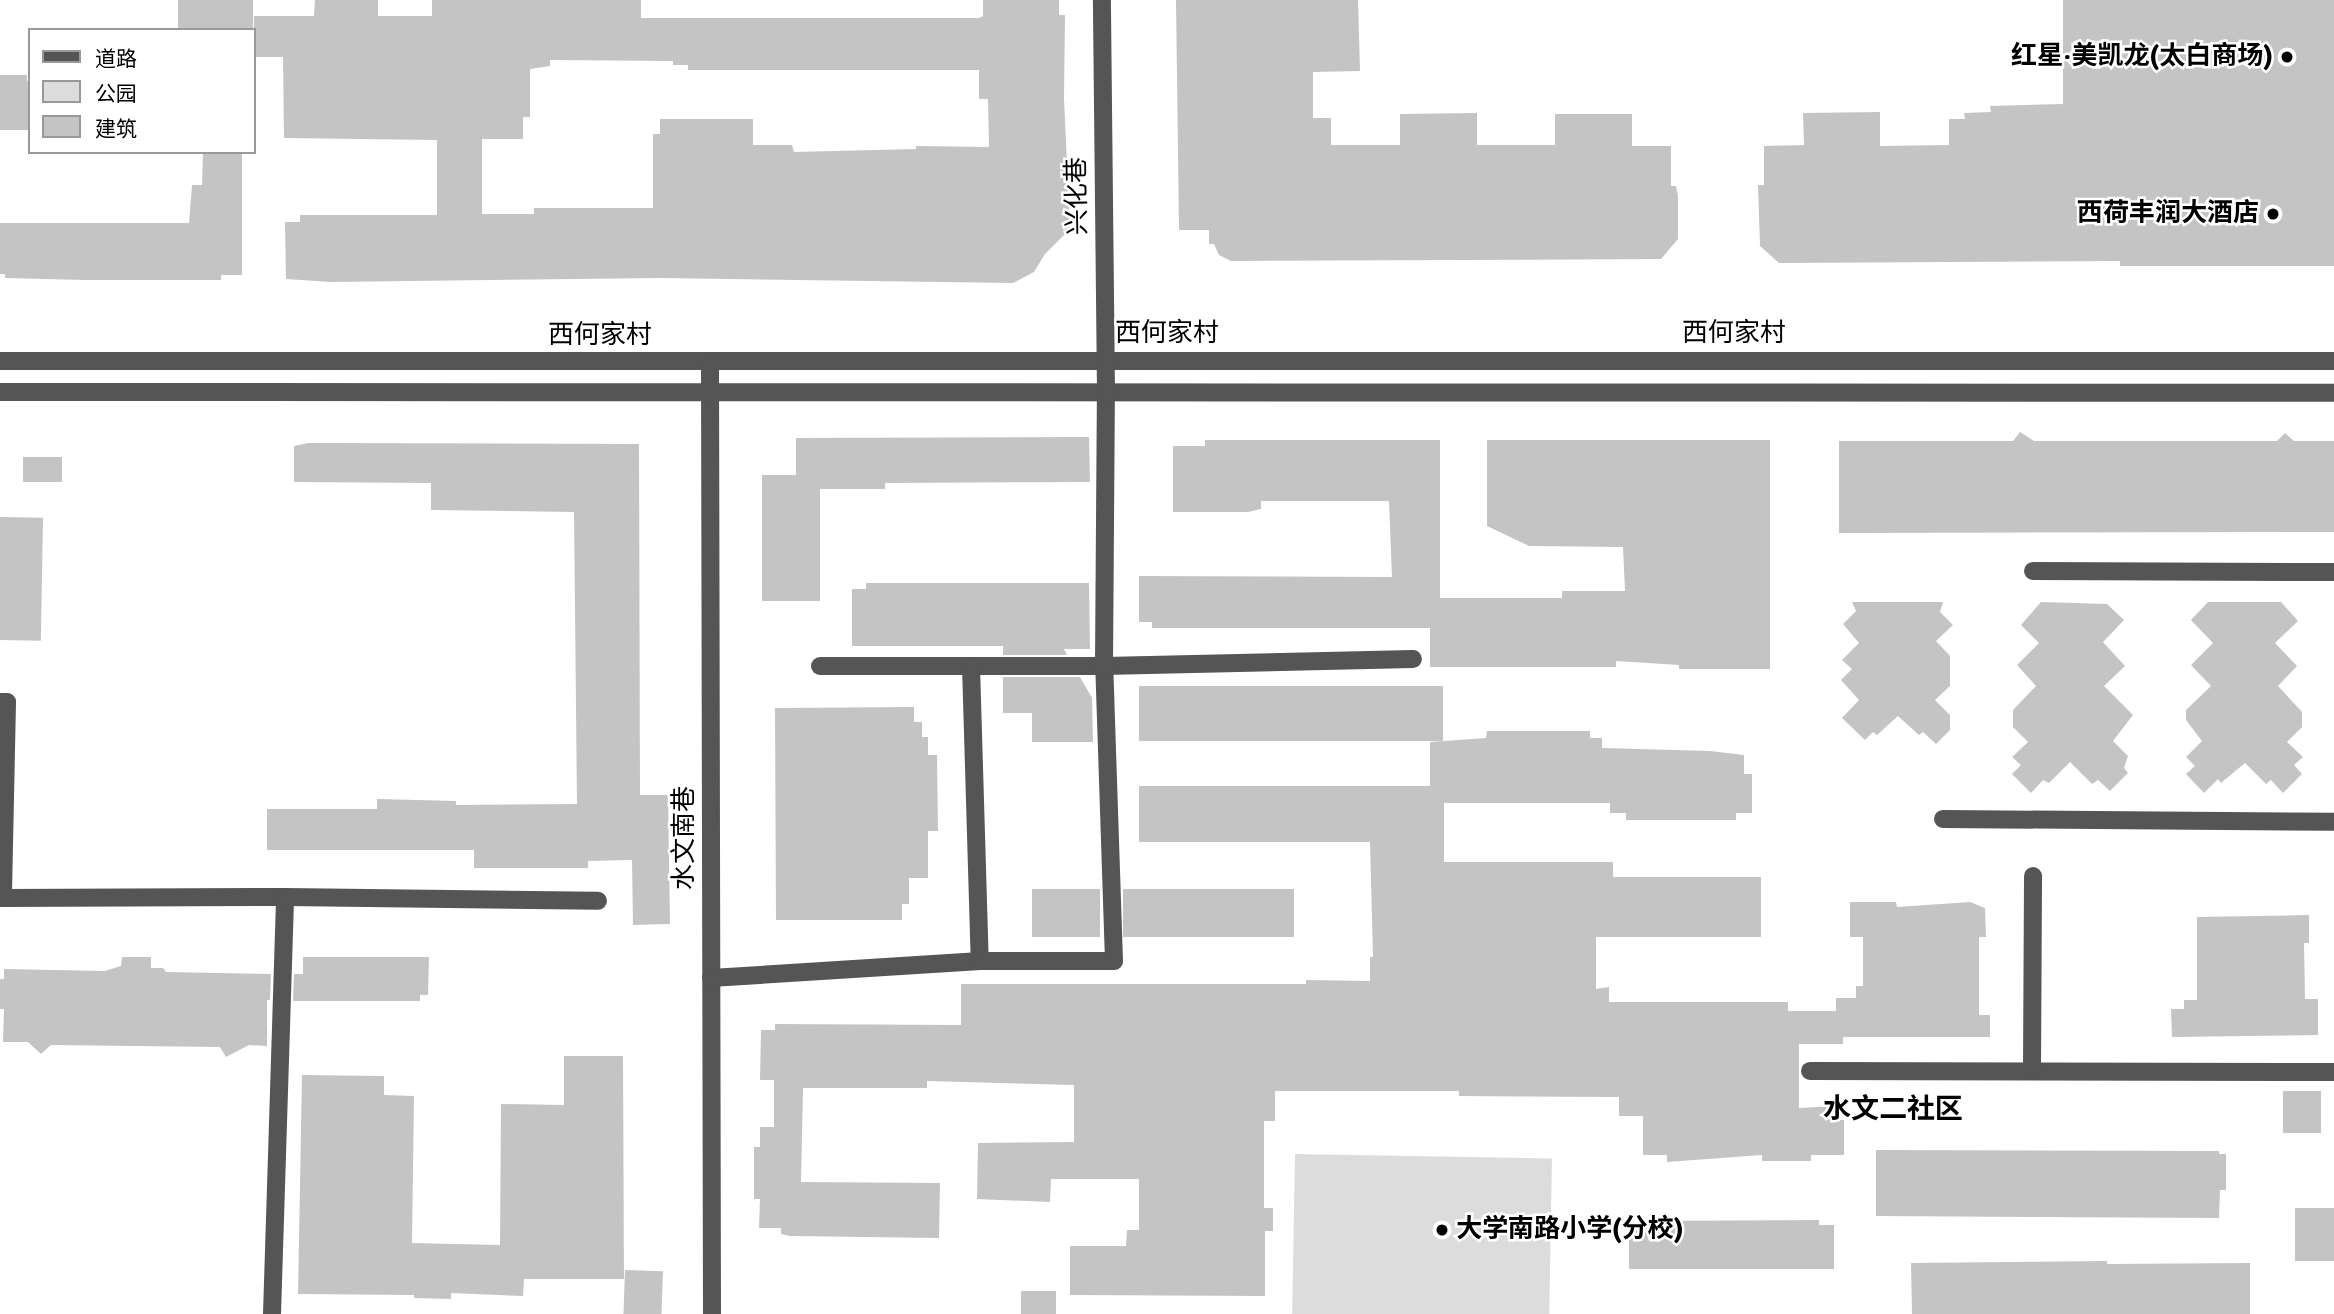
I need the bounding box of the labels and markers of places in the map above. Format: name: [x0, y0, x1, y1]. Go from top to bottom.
place label: 红星·美凯龙(太白商场): [2011, 41, 2273, 73]
marker: 红星·美凯龙(太白商场): [2279, 49, 2295, 65]
place label: 西荷丰润大酒店: [2077, 198, 2259, 230]
marker: 西荷丰润大酒店: [2265, 206, 2281, 222]
place label: 大学南路小学(分校): [1456, 1214, 1683, 1246]
marker: 大学南路小学(分校): [1434, 1222, 1450, 1238]

